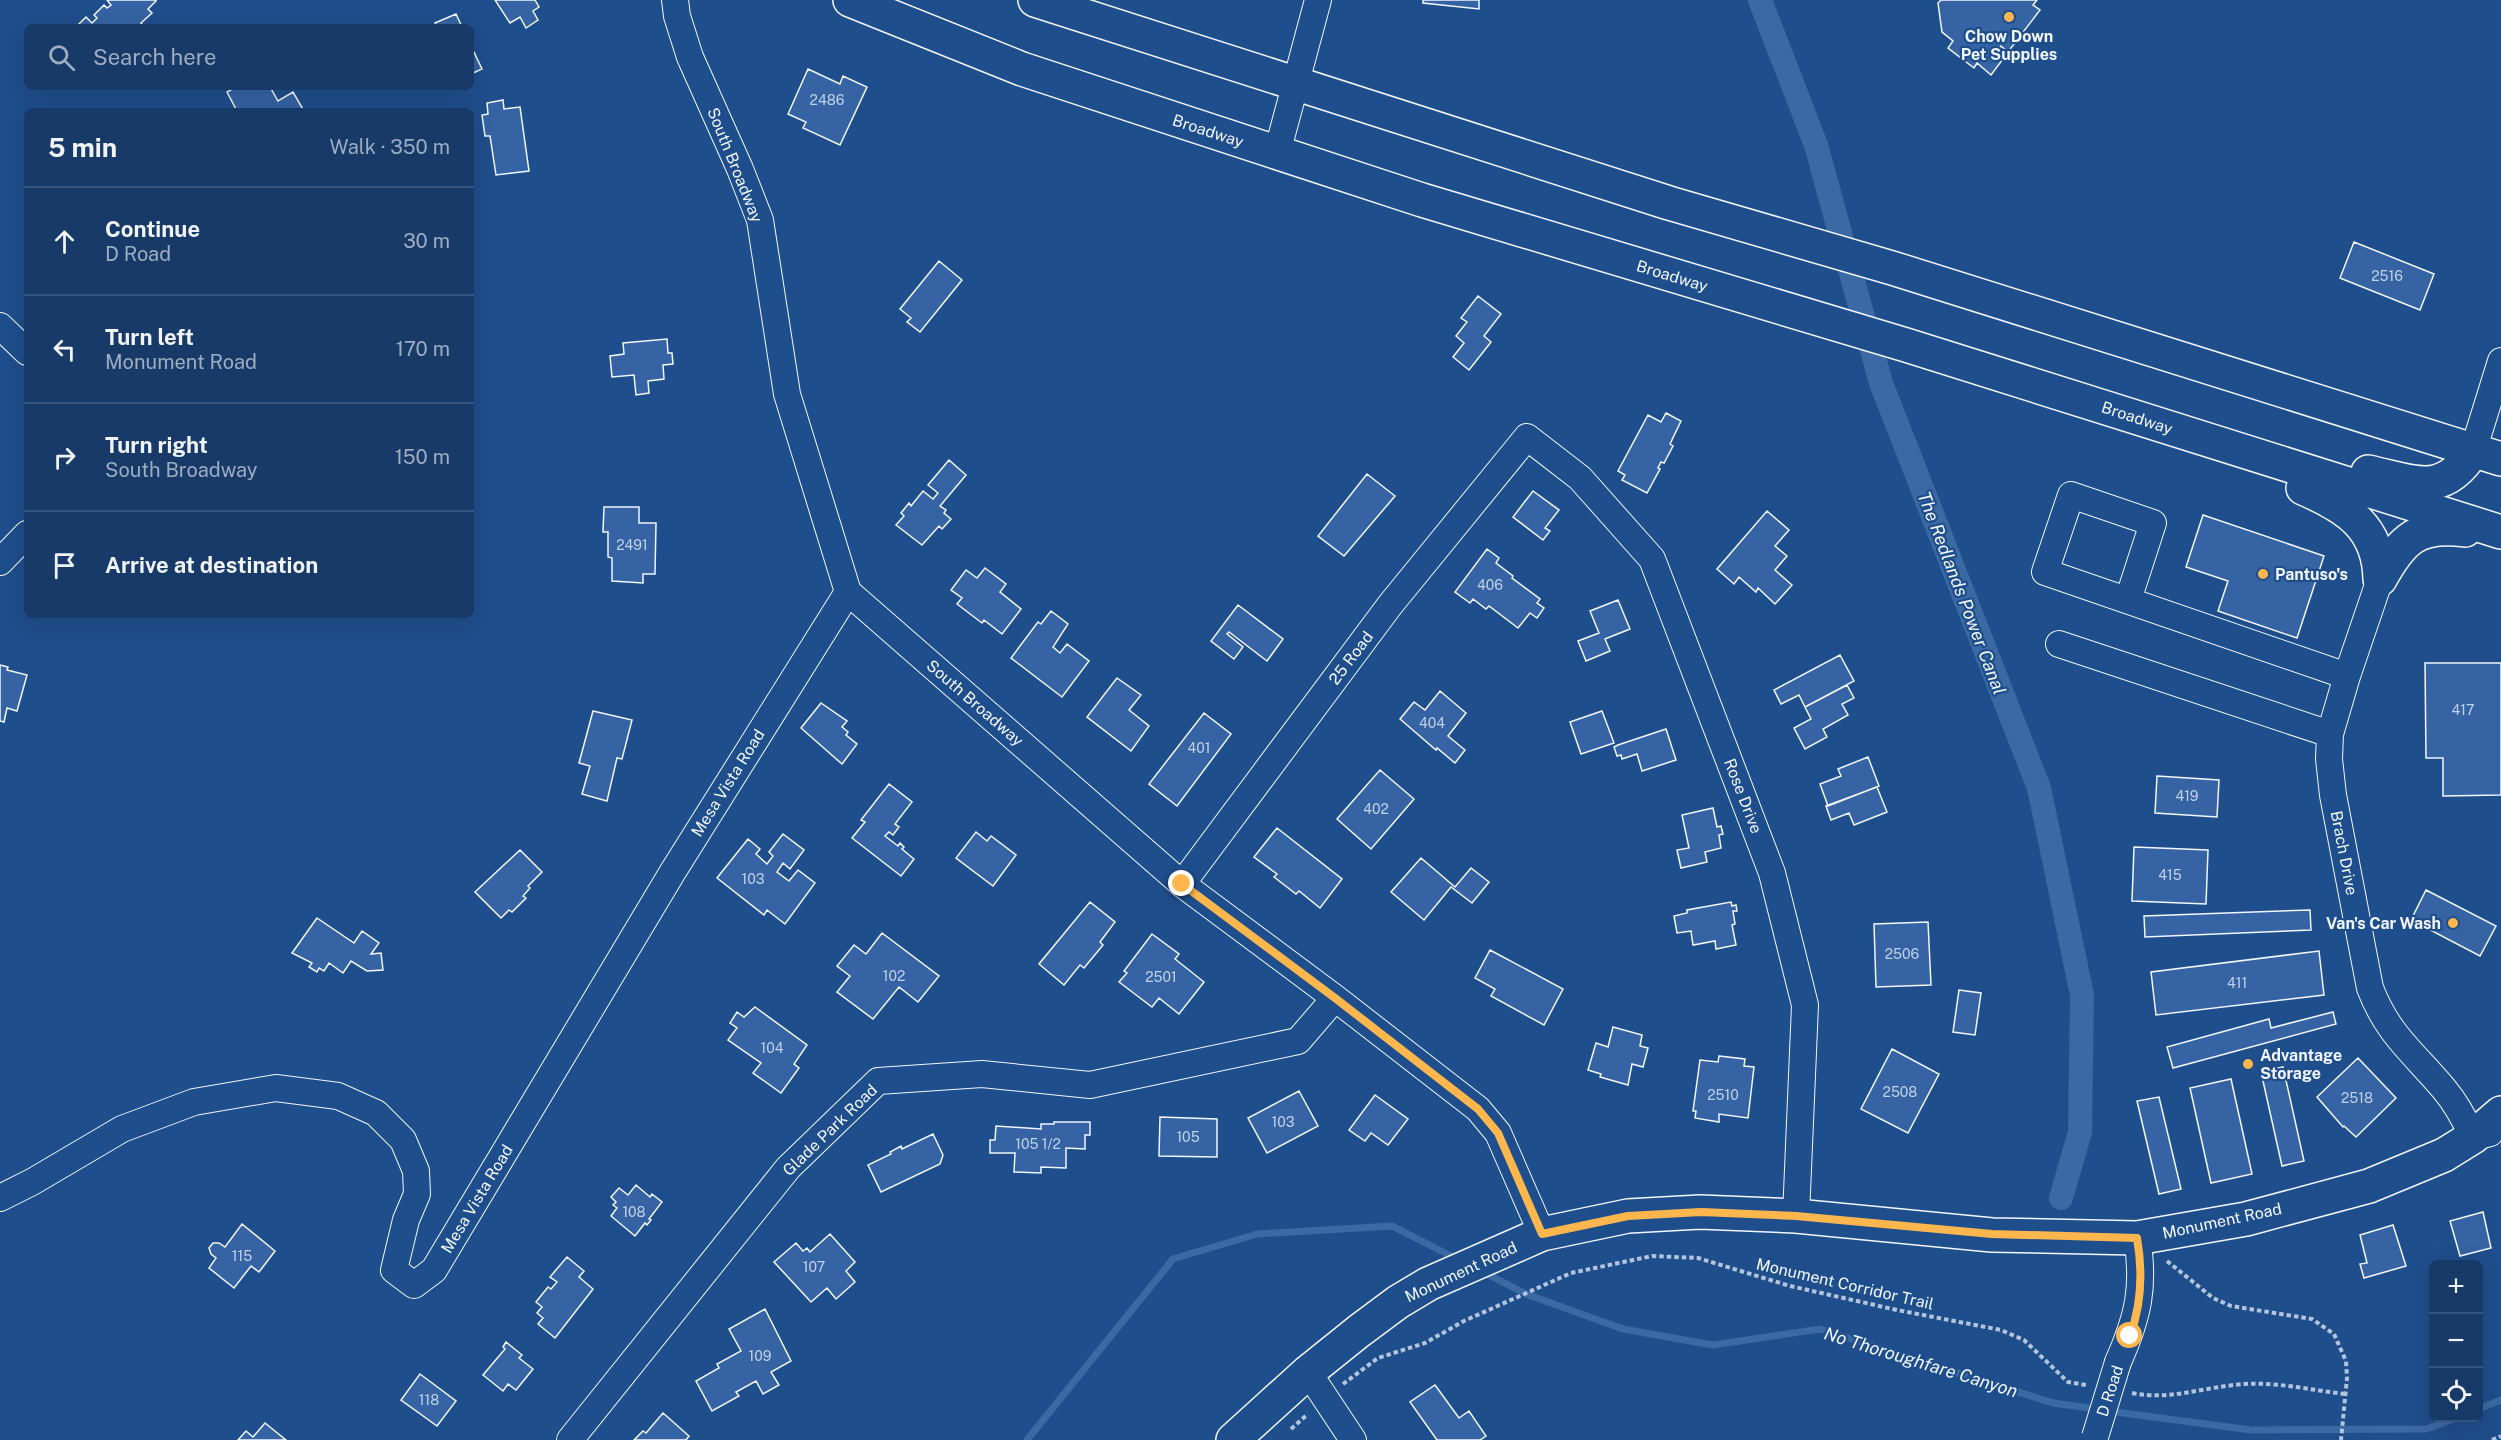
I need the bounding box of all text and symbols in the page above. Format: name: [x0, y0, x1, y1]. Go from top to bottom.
marker: Chow Down Pet Supplies: [2002, 10, 2016, 24]
search box: [24, 24, 474, 90]
place label: Chow Down Pet Supplies: [1961, 27, 2057, 64]
icon: search: [45, 41, 78, 74]
text: Search here: [93, 44, 217, 70]
house number: 2486: [810, 92, 845, 108]
street label: South Broadway: [703, 105, 767, 226]
street label: Broadway: [1170, 111, 1246, 152]
text: 5 min: [48, 132, 117, 163]
text: Walk · 350 m: [330, 135, 450, 159]
text: Continue: [105, 216, 200, 242]
icon: ahead: [48, 225, 81, 258]
text: 30 m: [403, 229, 450, 253]
text: D Road: [105, 242, 171, 266]
street label: Broadway: [1634, 256, 1710, 296]
house number: 2516: [2371, 268, 2403, 284]
text: Turn left: [105, 324, 194, 350]
icon: left: [48, 333, 81, 366]
text: 170 m: [396, 337, 450, 361]
text: Monument Road: [105, 350, 257, 374]
street label: Broadway: [2099, 398, 2175, 439]
text: Turn right: [105, 432, 208, 458]
icon: right: [48, 441, 81, 474]
text: 150 m: [395, 445, 450, 469]
text: South Broadway: [105, 458, 257, 482]
water label: The Redlands Power Canal: [1914, 489, 2010, 697]
house number: 2491: [616, 537, 648, 553]
icon: arrive: [48, 549, 81, 582]
text: Arrive at destination: [105, 552, 318, 578]
place label: Pantuso's: [2275, 565, 2348, 584]
marker: Pantuso's: [2256, 567, 2270, 581]
house number: 406: [1477, 577, 1503, 593]
street label: 25 Road: [1325, 628, 1377, 688]
street label: South Broadway: [923, 656, 1028, 750]
house number: 417: [2452, 702, 2474, 718]
house number: 404: [1419, 715, 1445, 731]
street label: Mesa Vista Road: [687, 726, 769, 840]
house number: 401: [1187, 740, 1211, 756]
street label: Rose Drive: [1720, 756, 1766, 836]
house number: 419: [2175, 788, 2199, 804]
house number: 402: [1363, 801, 1389, 817]
street label: Brach Drive: [2327, 809, 2361, 897]
house number: 415: [2158, 867, 2182, 883]
route end: [1168, 870, 1194, 896]
house number: 103: [742, 871, 765, 887]
place label: Van's Car Wash: [2326, 914, 2441, 933]
marker: Van's Car Wash: [2446, 916, 2460, 930]
house number: 2506: [1885, 946, 1920, 962]
house number: 102: [883, 968, 905, 984]
house number: 2501: [1145, 969, 1177, 985]
house number: 411: [2227, 975, 2247, 991]
house number: 104: [760, 1040, 784, 1056]
place label: Advantage Storage: [2260, 1046, 2342, 1083]
marker: Advantage Storage: [2241, 1057, 2255, 1071]
street label: Glade Park Road: [779, 1080, 881, 1180]
house number: 2508: [1883, 1084, 1917, 1100]
house number: 2510: [1707, 1087, 1739, 1103]
house number: 2518: [2341, 1090, 2373, 1106]
house number: 103: [1272, 1114, 1295, 1130]
house number: 105: [1176, 1129, 1200, 1145]
house number: 105 1/2: [1015, 1136, 1061, 1152]
street label: Mesa Vista Road: [437, 1141, 517, 1257]
street label: Monument Road: [2161, 1199, 2283, 1243]
house number: 108: [622, 1204, 646, 1220]
street label: Monument Road: [1402, 1238, 1520, 1306]
house number: 115: [232, 1248, 252, 1264]
street label: Monument Corridor Trail: [1754, 1254, 1936, 1314]
house number: 107: [803, 1259, 825, 1275]
map controls: [2429, 1260, 2483, 1422]
button: +: [2429, 1260, 2483, 1314]
button: −: [2429, 1314, 2483, 1368]
route start: [2116, 1322, 2142, 1348]
water label: No Thoroughfare Canyon: [1822, 1323, 2020, 1401]
house number: 109: [749, 1348, 772, 1364]
street label: D Road: [2093, 1363, 2127, 1419]
button: locate: [2429, 1368, 2483, 1422]
house number: 118: [419, 1392, 439, 1408]

